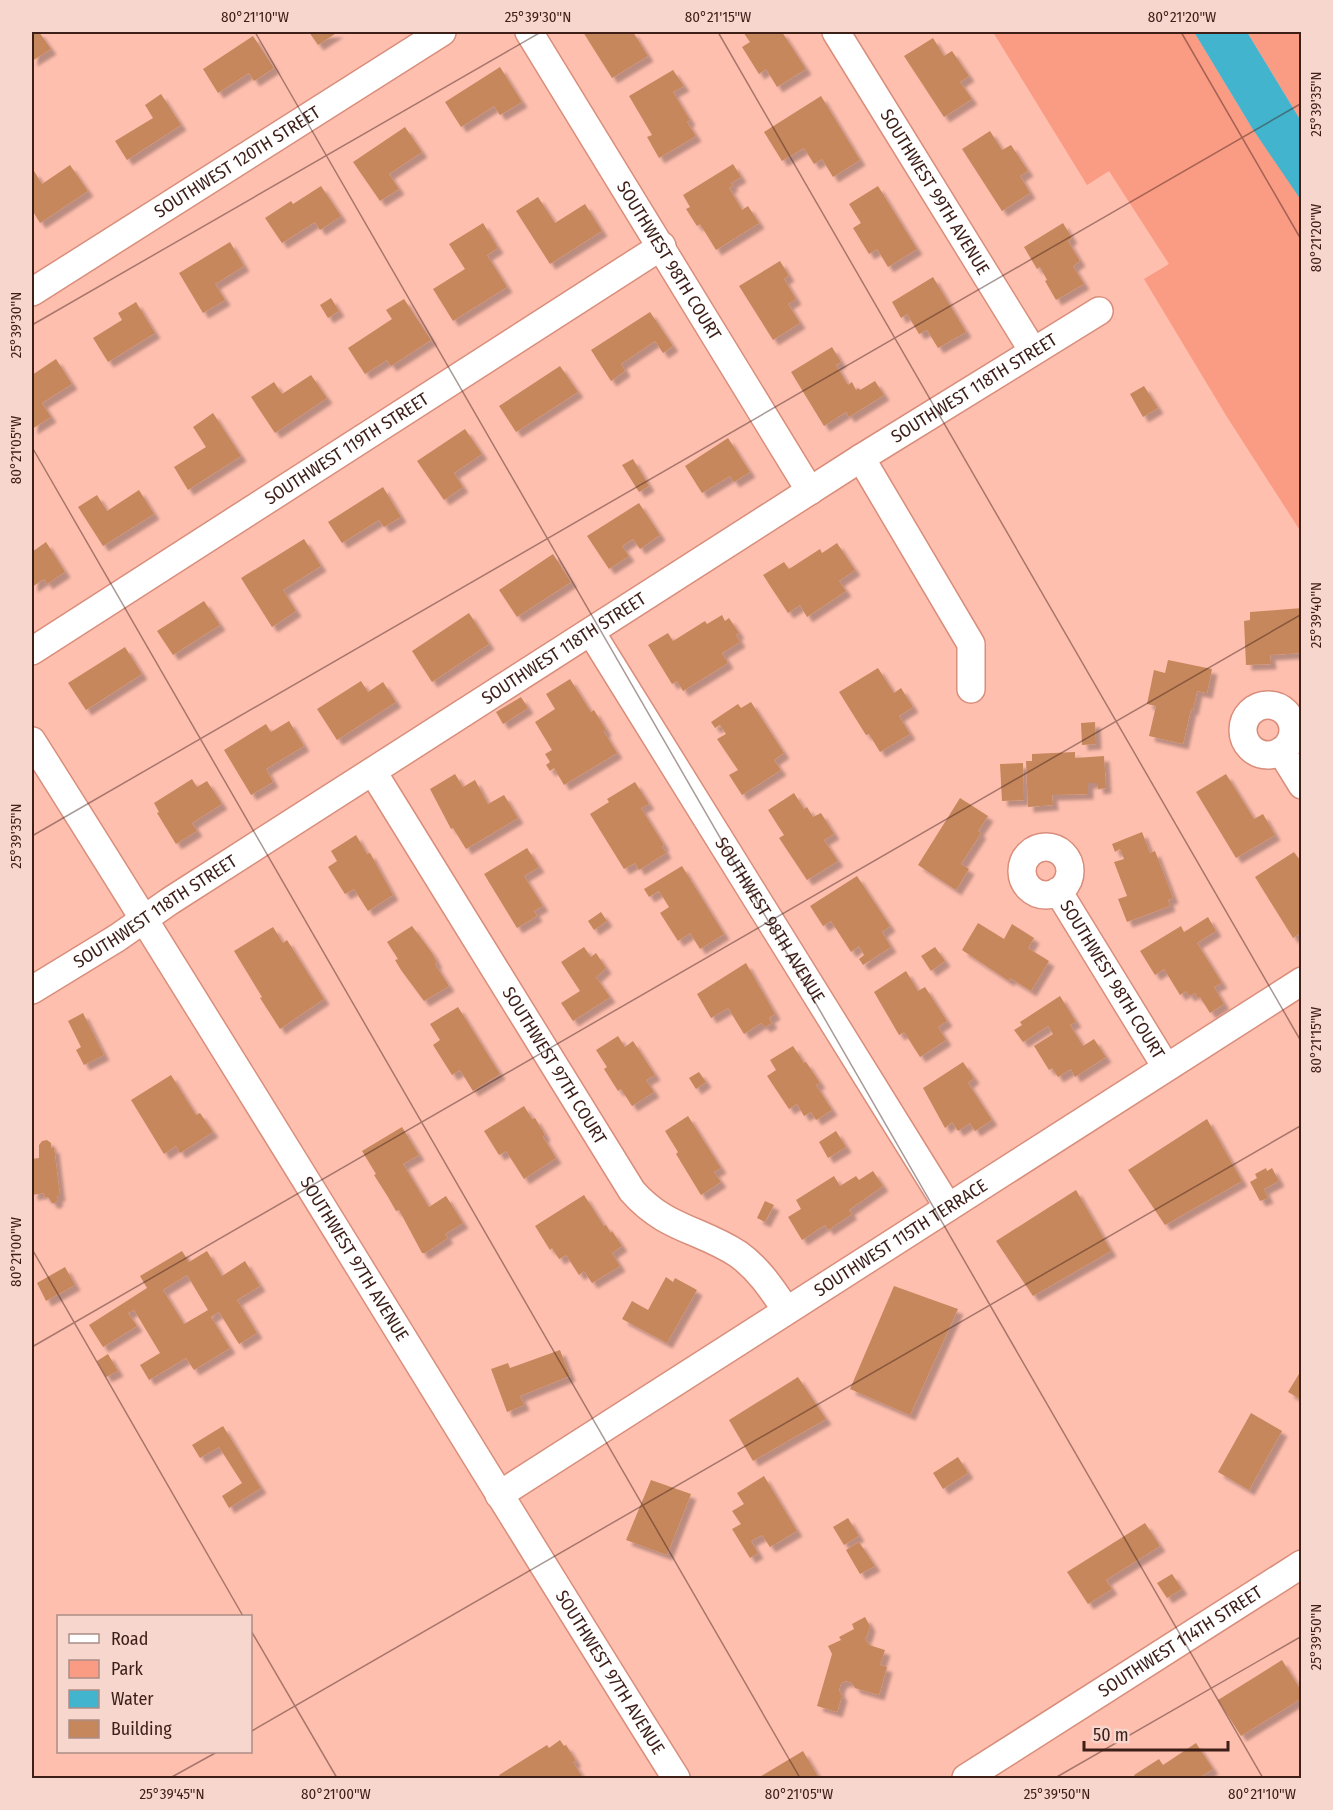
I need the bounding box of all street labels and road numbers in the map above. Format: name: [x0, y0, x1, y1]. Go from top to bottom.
street label: SOUTHWEST 120TH STREET: [150, 101, 325, 223]
street label: SOUTHWEST 99TH AVENUE: [875, 105, 994, 279]
street label: SOUTHWEST 98TH COURT: [612, 177, 726, 345]
street label: SOUTHWEST 118TH STREET: [887, 328, 1062, 448]
street label: SOUTHWEST 119TH STREET: [260, 388, 433, 510]
street label: SOUTHWEST 118TH STREET: [477, 587, 651, 709]
street label: SOUTHWEST 98TH AVENUE: [710, 833, 829, 1007]
street label: SOUTHWEST 118TH STREET: [69, 850, 241, 973]
street label: SOUTHWEST 98TH COURT: [1055, 896, 1170, 1064]
street label: SOUTHWEST 97TH COURT: [498, 983, 612, 1149]
street label: SOUTHWEST 97TH AVENUE: [295, 1173, 413, 1345]
street label: SOUTHWEST 115TH TERRACE: [810, 1174, 991, 1301]
street label: SOUTHWEST 114TH STREET: [1094, 1581, 1267, 1702]
street label: SOUTHWEST 97TH AVENUE: [551, 1586, 669, 1758]

